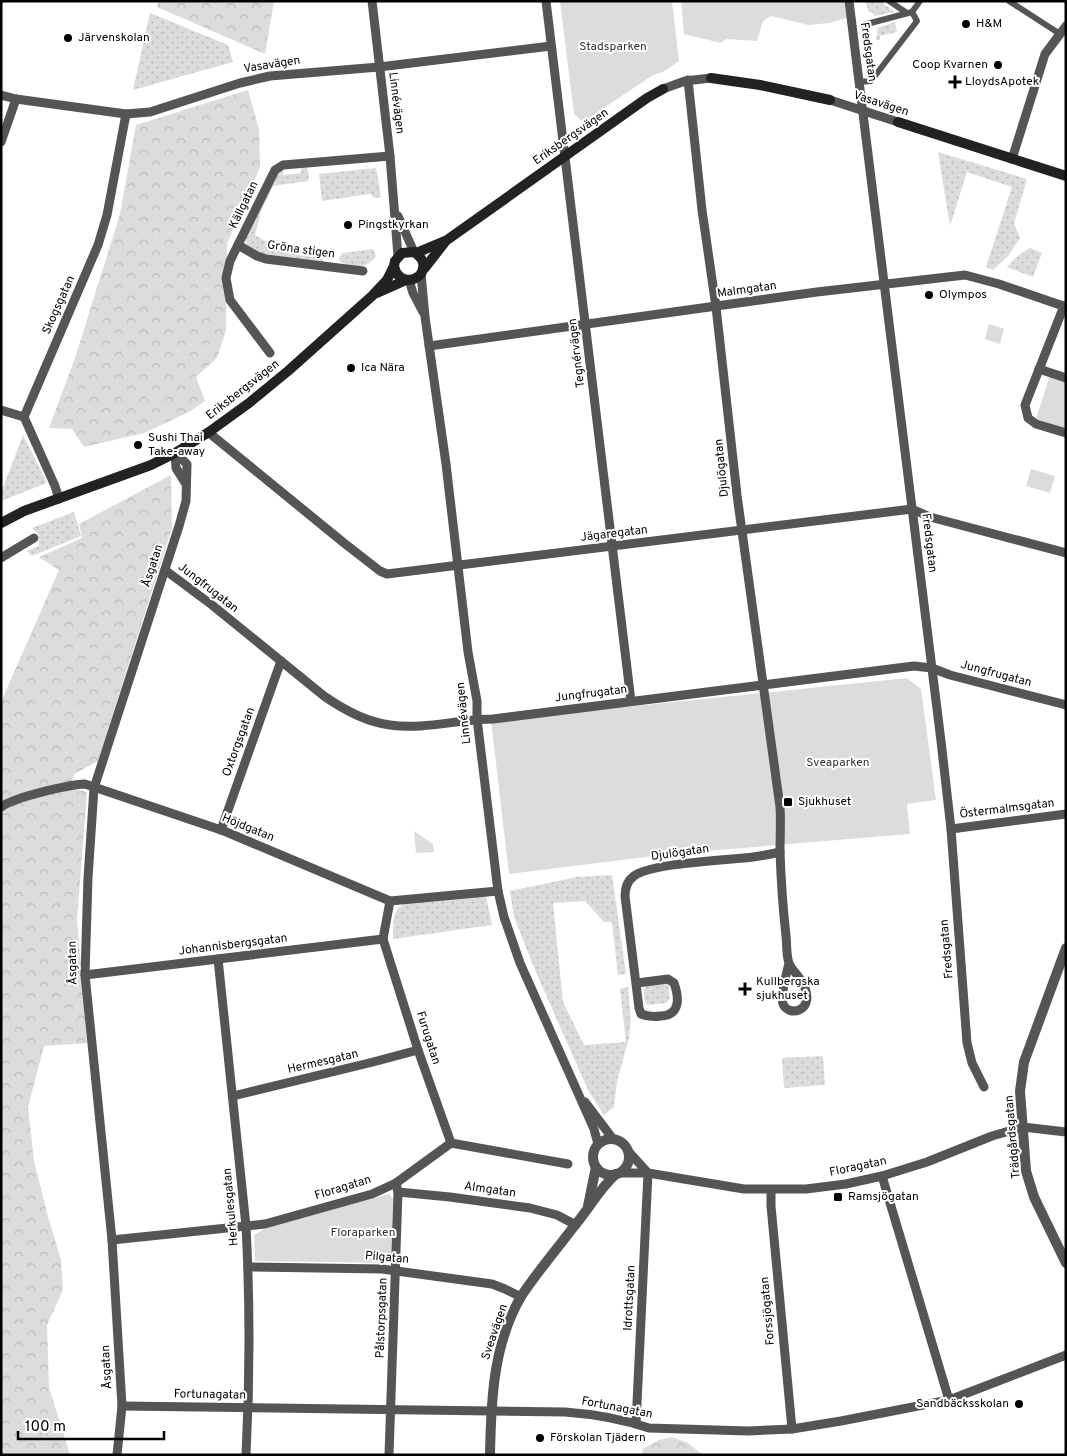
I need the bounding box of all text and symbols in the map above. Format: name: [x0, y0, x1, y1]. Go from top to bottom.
place label: H&M: [976, 16, 1002, 32]
marker: H&M: [960, 18, 972, 30]
street label: Fredsgatan: [856, 21, 880, 83]
place label: Järvenskolan: [78, 30, 150, 46]
marker: Järvenskolan: [62, 32, 74, 44]
park label: Stadsparken: [579, 39, 647, 55]
street label: Vasavägen: [242, 53, 302, 77]
place label: Coop Kvarnen: [912, 57, 988, 73]
marker: Coop Kvarnen: [992, 59, 1004, 71]
street label: Linnévägen: [384, 71, 408, 135]
place label: LloydsApotek: [965, 74, 1039, 90]
marker: LloydsApotek: [949, 76, 961, 88]
street label: Vasavägen: [851, 88, 911, 120]
street label: Eriksbergsvägen: [530, 105, 612, 169]
street label: Källgatan: [226, 179, 262, 231]
place label: Pingstkyrkan: [358, 217, 429, 233]
marker: Pingstkyrkan: [342, 219, 354, 231]
street label: Gröna stigen: [266, 237, 336, 263]
street label: Skogsgatan: [39, 273, 79, 337]
street label: Malmgatan: [716, 278, 778, 302]
place label: Olympos: [939, 287, 987, 303]
marker: Olympos: [923, 289, 935, 301]
street label: Tegnérvägen: [565, 317, 589, 389]
street label: Eriksbergsvägen: [203, 356, 283, 424]
place label: Ica Nära: [361, 360, 405, 376]
marker: Ica Nära: [345, 362, 357, 374]
place label: Sushi Thai Take-away: [148, 430, 205, 460]
street label: Djulögatan: [711, 438, 733, 498]
marker: Sushi Thai Take-away: [132, 439, 144, 451]
street label: Fredsgatan: [917, 512, 941, 574]
street label: Jägaregatan: [579, 522, 649, 546]
street label: Åsgatan: [139, 543, 167, 589]
street label: Jungfrugatan: [174, 559, 242, 617]
street label: Jungfrugatan: [959, 657, 1033, 691]
street label: Linnévägen: [453, 681, 475, 745]
street label: Jungfrugatan: [554, 682, 628, 706]
street label: Oxtorgsgatan: [219, 705, 259, 779]
park label: Sveaparken: [806, 755, 870, 771]
place label: Sjukhuset: [798, 794, 851, 810]
street label: Östermalmsgatan: [959, 795, 1055, 823]
marker: Sjukhuset: [782, 796, 794, 808]
street label: Höjdgatan: [219, 810, 277, 846]
street label: Djulögatan: [650, 841, 710, 865]
street label: Fredsgatan: [936, 919, 958, 979]
street label: Johannisbergsgatan: [178, 930, 288, 960]
street label: Åsgatan: [65, 941, 81, 985]
place label: Kullbergska sjukhuset: [756, 974, 820, 1004]
marker: Kullbergska sjukhuset: [738, 982, 752, 996]
street label: Furugatan: [412, 1009, 444, 1067]
street label: Hermesgatan: [286, 1046, 360, 1078]
street label: Trädgårdsgatan: [1001, 1095, 1025, 1179]
street label: Floragatan: [828, 1153, 888, 1181]
street label: Herkulesgatan: [220, 1167, 242, 1247]
street label: Floragatan: [313, 1172, 373, 1204]
street label: Almgatan: [463, 1178, 517, 1202]
place label: Ramsjögatan: [848, 1189, 919, 1205]
marker: Ramsjögatan: [832, 1191, 844, 1203]
park label: Floraparken: [331, 1225, 395, 1241]
street label: Pilgatan: [364, 1248, 410, 1268]
street label: Idrottsgatan: [620, 1265, 640, 1331]
street label: Forssjögatan: [757, 1276, 779, 1346]
street label: Pålstorpsgatan: [373, 1277, 391, 1359]
street label: Sveavägen: [478, 1302, 512, 1362]
street label: Åsgatan: [98, 1345, 116, 1389]
street label: Fortunagatan: [174, 1386, 246, 1404]
street label: Fortunagatan: [580, 1393, 654, 1423]
place label: Sandbäcksskolan: [916, 1396, 1009, 1412]
marker: Sandbäcksskolan: [1013, 1398, 1025, 1410]
scale bar: [18, 1408, 164, 1440]
text: 100 m: [25, 1418, 66, 1437]
place label: Förskolan Tjädern: [550, 1430, 646, 1446]
marker: Förskolan Tjädern: [534, 1432, 546, 1444]

